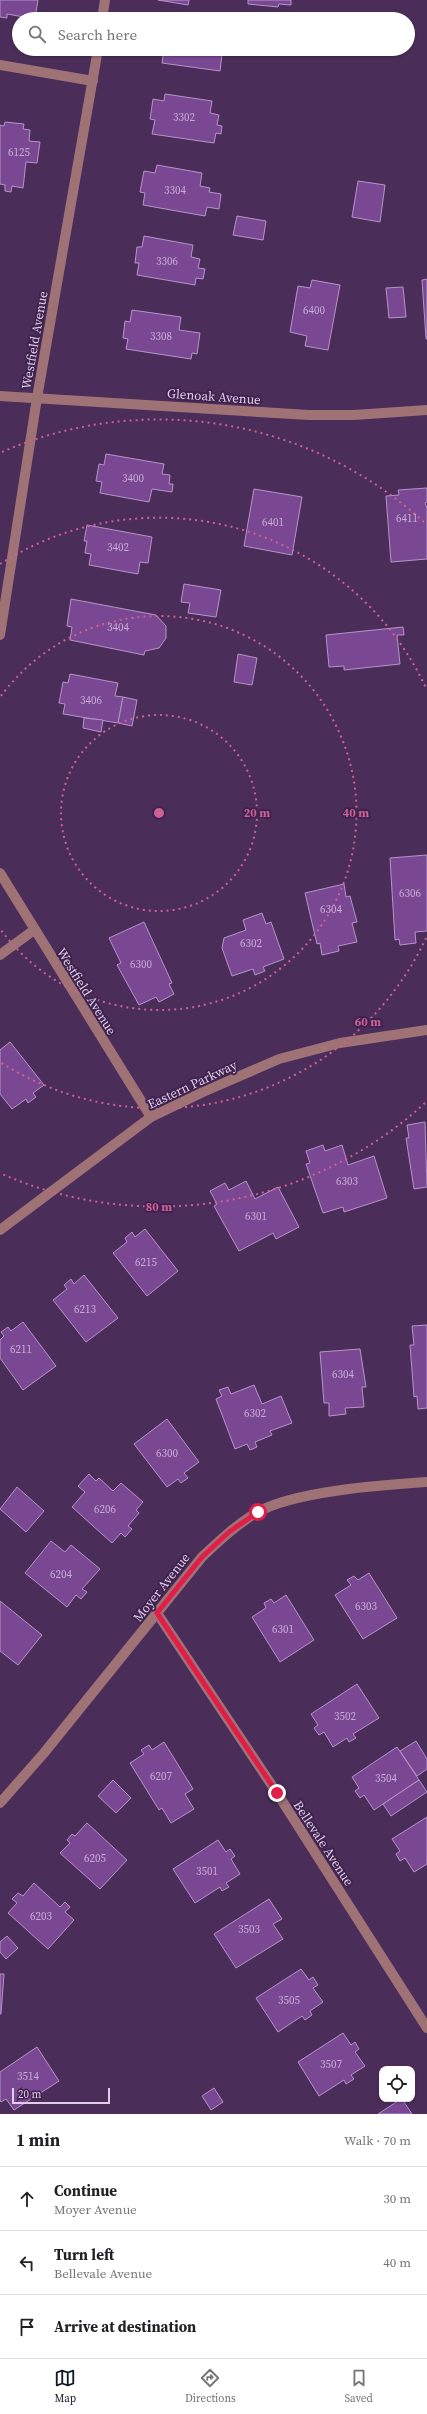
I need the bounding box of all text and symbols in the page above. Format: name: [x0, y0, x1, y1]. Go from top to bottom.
search box: [12, 12, 415, 56]
icon: search: [26, 23, 48, 45]
text: Search here: [58, 24, 137, 45]
house number: 3302: [173, 110, 195, 125]
house number: 6125: [8, 145, 30, 160]
house number: 3304: [164, 183, 186, 198]
house number: 3306: [156, 254, 178, 269]
street label: Westfield Avenue: [17, 289, 52, 391]
house number: 6400: [303, 303, 325, 318]
house number: 3308: [150, 329, 172, 344]
street label: Glenoak Avenue: [167, 385, 262, 408]
house number: 3400: [122, 471, 144, 486]
house number: 6411: [396, 511, 418, 526]
house number: 6401: [262, 515, 284, 530]
house number: 3402: [107, 540, 129, 555]
house number: 3404: [107, 620, 129, 635]
house number: 3406: [80, 693, 102, 708]
text: 20 m: [244, 805, 270, 821]
text: 40 m: [343, 805, 369, 821]
centre of rings: [152, 806, 166, 820]
house number: 6306: [399, 886, 421, 901]
house number: 6304: [320, 902, 342, 917]
house number: 6302: [240, 936, 262, 951]
street label: Westfield Avenue: [53, 945, 120, 1038]
house number: 6300: [130, 957, 152, 972]
text: 60 m: [355, 1014, 381, 1030]
street label: Eastern Parkway: [145, 1056, 240, 1113]
house number: 6303: [336, 1174, 358, 1189]
text: 80 m: [146, 1199, 172, 1215]
house number: 6301: [245, 1209, 267, 1224]
house number: 6215: [135, 1255, 157, 1270]
house number: 6213: [74, 1302, 96, 1317]
house number: 6211: [10, 1342, 32, 1357]
house number: 6304: [332, 1367, 354, 1382]
house number: 6302: [244, 1406, 266, 1421]
house number: 6300: [156, 1446, 178, 1461]
house number: 6206: [94, 1502, 116, 1517]
route start: [249, 1503, 267, 1521]
street label: Moyer Avenue: [129, 1549, 194, 1625]
house number: 6204: [50, 1567, 72, 1582]
house number: 6303: [355, 1599, 377, 1614]
house number: 6301: [272, 1622, 294, 1637]
house number: 3502: [334, 1709, 356, 1724]
house number: 6207: [150, 1769, 172, 1784]
house number: 3504: [375, 1771, 397, 1786]
route end: [268, 1784, 286, 1802]
street label: Bellevale Avenue: [290, 1797, 358, 1889]
house number: 6205: [84, 1851, 106, 1866]
house number: 3501: [196, 1864, 218, 1879]
house number: 6203: [30, 1909, 52, 1924]
house number: 3503: [238, 1922, 260, 1937]
house number: 3505: [278, 1993, 300, 2008]
house number: 3507: [320, 2057, 342, 2072]
map controls: [379, 2066, 415, 2102]
button: locate: [379, 2066, 415, 2102]
house number: 3514: [17, 2069, 39, 2084]
scale bar: [12, 2086, 110, 2105]
text: 20 m: [18, 2087, 41, 2102]
text: 1 min: [16, 2128, 60, 2152]
text: Walk · 70 m: [344, 2132, 411, 2149]
text: Continue: [54, 2180, 117, 2201]
icon: ahead: [16, 2188, 38, 2210]
text: 30 m: [383, 2190, 411, 2207]
text: Moyer Avenue: [54, 2201, 137, 2218]
text: Turn left: [54, 2244, 114, 2265]
icon: left: [16, 2252, 38, 2274]
text: 40 m: [383, 2254, 411, 2271]
text: Bellevale Avenue: [54, 2265, 152, 2282]
icon: arrive: [16, 2316, 38, 2338]
text: Arrive at destination: [54, 2316, 196, 2337]
tab: Map: [54, 2367, 76, 2406]
tab: Directions: [185, 2367, 236, 2406]
tab: Saved: [344, 2367, 373, 2406]

